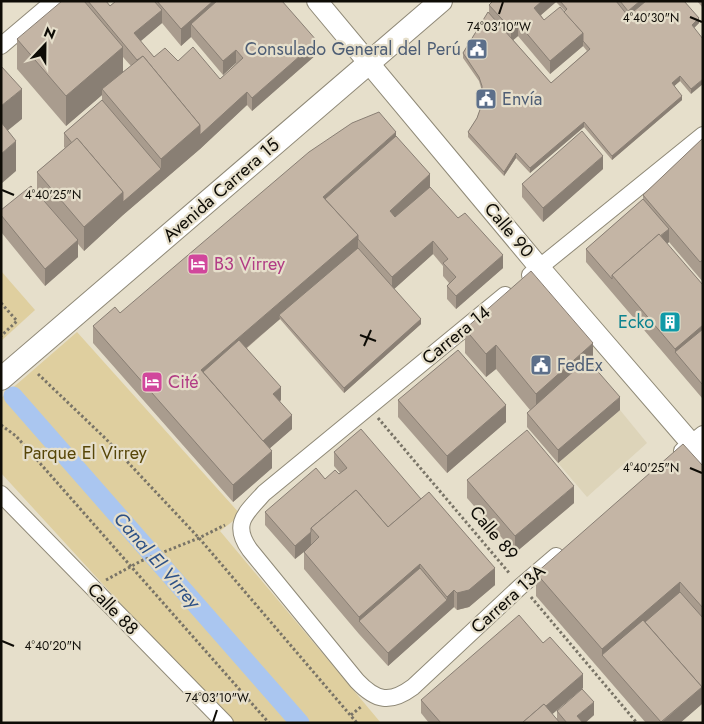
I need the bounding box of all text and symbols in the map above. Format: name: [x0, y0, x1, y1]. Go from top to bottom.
text: 4°40'30"N: [623, 9, 679, 27]
text: 74°03'10"W: [467, 18, 531, 36]
north arrow: [20, 20, 70, 70]
text: N: [41, 22, 59, 44]
place label: Consulado General del Perú: [245, 36, 461, 62]
public building icon: Consulado General del Perú: [465, 37, 489, 61]
place label: Envía: [502, 86, 543, 112]
public building icon: Envía: [474, 87, 498, 111]
street label: Avenida Carrera 15: [157, 132, 285, 248]
text: 4°40'25"N: [25, 186, 81, 204]
street label: Calle 90: [478, 197, 540, 263]
place label: B3 Virrey: [214, 251, 285, 277]
hotel icon: B3 Virrey: [186, 252, 210, 276]
street label: Carrera 14: [416, 299, 496, 371]
place label: Ecko: [618, 309, 654, 335]
building icon: Ecko: [658, 310, 682, 334]
place label: FedEx: [557, 352, 603, 378]
public building icon: FedEx: [529, 353, 553, 377]
place label: Cité: [168, 369, 199, 395]
hotel icon: Cité: [140, 370, 164, 394]
park label: Parque El Virrey: [23, 440, 147, 466]
text: 4°40'25"N: [623, 459, 679, 477]
street label: Calle 89: [463, 500, 525, 566]
water label: Canal El Virrey: [107, 506, 208, 616]
street label: Carrera 13A: [465, 558, 551, 639]
street label: Calle 88: [82, 577, 144, 641]
text: 4°40'20"N: [25, 637, 81, 655]
text: 74°03'10"W: [185, 689, 249, 707]

